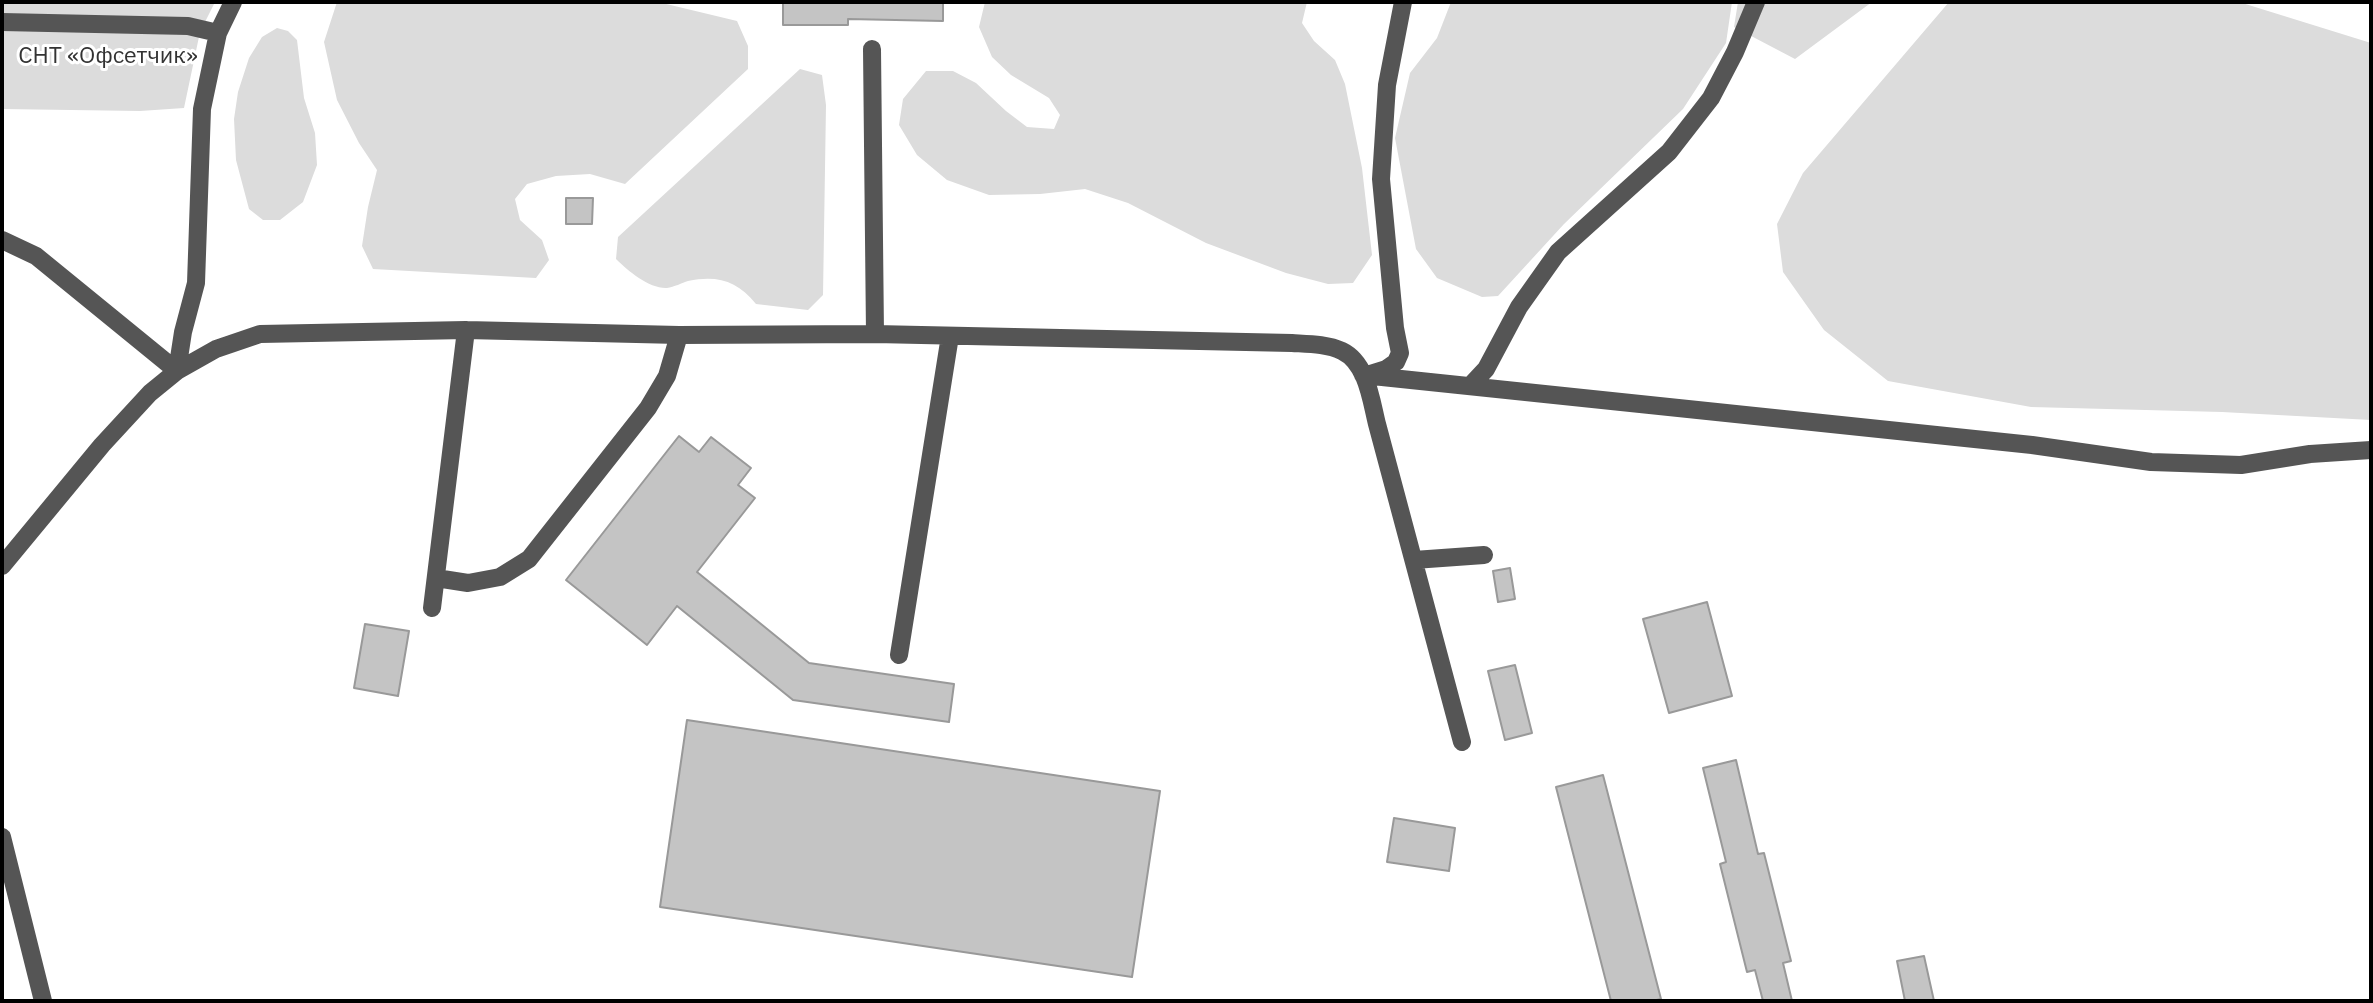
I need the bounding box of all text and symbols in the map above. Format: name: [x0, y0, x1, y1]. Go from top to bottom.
park label: СНТ «Офсетчик»: [18, 42, 198, 70]

